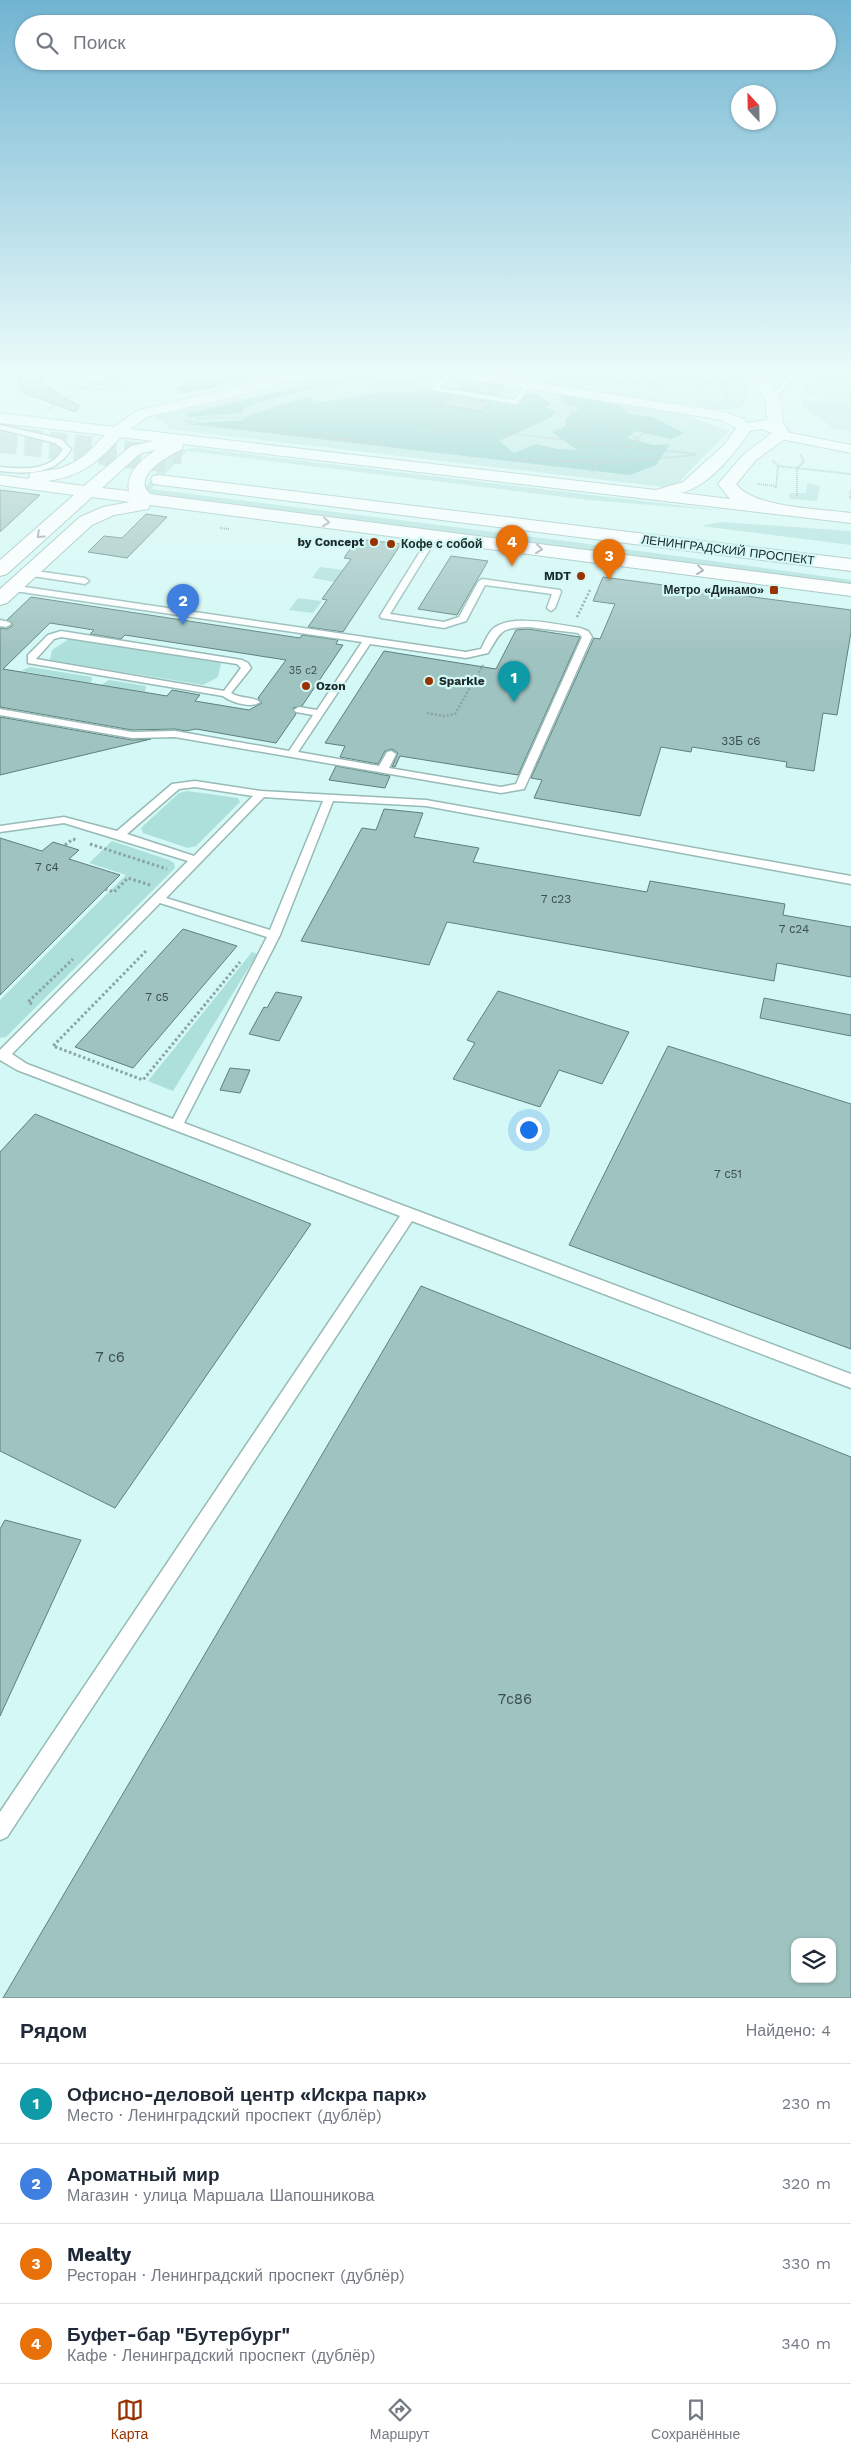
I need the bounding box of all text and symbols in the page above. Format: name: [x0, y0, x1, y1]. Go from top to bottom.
search box: [15, 15, 836, 70]
icon: search: [33, 29, 61, 57]
text: Поиск: [73, 31, 126, 54]
north arrow: [731, 85, 776, 130]
one-way arrow: [322, 516, 330, 527]
pin: 4: [496, 525, 528, 566]
one-way arrow: [36, 529, 45, 538]
street label: ЛЕНИНГРАДСКИЙ ПРОСПЕКТ: [641, 531, 816, 568]
place label: by Concept: [298, 535, 365, 549]
marker: by Concept: [368, 536, 380, 548]
place label: Кофе с собой: [401, 537, 482, 551]
marker: Кофе с собой: [385, 538, 397, 550]
pin: 3: [593, 539, 625, 580]
one-way arrow: [535, 543, 543, 554]
one-way arrow: [697, 564, 705, 575]
place label: MDT: [544, 569, 571, 583]
marker: MDT: [575, 570, 587, 582]
place label: Метро «Динамо»: [664, 583, 764, 597]
pin: 2: [167, 584, 199, 625]
marker: Метро «Динамо»: [768, 584, 780, 596]
pin: 1: [498, 661, 530, 702]
house number: 35 с2: [289, 664, 317, 677]
place label: Sparkle: [439, 674, 485, 688]
marker: Sparkle: [423, 675, 435, 687]
place label: Ozon: [316, 679, 346, 693]
marker: Ozon: [300, 680, 312, 692]
house number: 33Б с6: [721, 734, 761, 748]
house number: 7 с4: [35, 860, 59, 874]
house number: 7 с23: [541, 892, 571, 906]
house number: 7 с24: [779, 922, 809, 936]
house number: 7 с5: [145, 990, 169, 1004]
your location: [516, 1117, 542, 1143]
house number: 7 с51: [714, 1167, 742, 1181]
house number: 7 с6: [95, 1348, 125, 1366]
house number: 7с86: [498, 1690, 532, 1708]
map controls: [791, 1938, 836, 1983]
button: layers: [791, 1938, 836, 1983]
text: Рядом: [20, 2018, 87, 2043]
text: Найдено: 4: [746, 2021, 831, 2040]
text: Офисно-деловой центр «Искра парк»: [67, 2083, 427, 2106]
text: 1: [33, 2094, 39, 2113]
text: 230 m: [782, 2094, 831, 2113]
text: Место · Ленинградский проспект (дублёр): [67, 2106, 382, 2125]
text: Ароматный мир: [67, 2163, 220, 2186]
text: 2: [31, 2174, 41, 2193]
text: 320 m: [782, 2174, 831, 2193]
text: Магазин · улица Маршала Шапошникова: [67, 2186, 374, 2205]
text: Mealty: [67, 2243, 131, 2266]
text: 3: [31, 2254, 41, 2273]
text: 330 m: [782, 2254, 831, 2273]
text: Ресторан · Ленинградский проспект (дублёр): [67, 2266, 405, 2285]
text: Буфет-бар "Бутербург": [67, 2323, 290, 2346]
text: 4: [31, 2334, 41, 2353]
text: 340 m: [781, 2334, 831, 2353]
text: Кафе · Ленинградский проспект (дублёр): [67, 2346, 375, 2365]
tab: Карта: [111, 2396, 148, 2442]
tab: Маршрут: [370, 2396, 429, 2442]
tab: Сохранённые: [651, 2396, 740, 2442]

